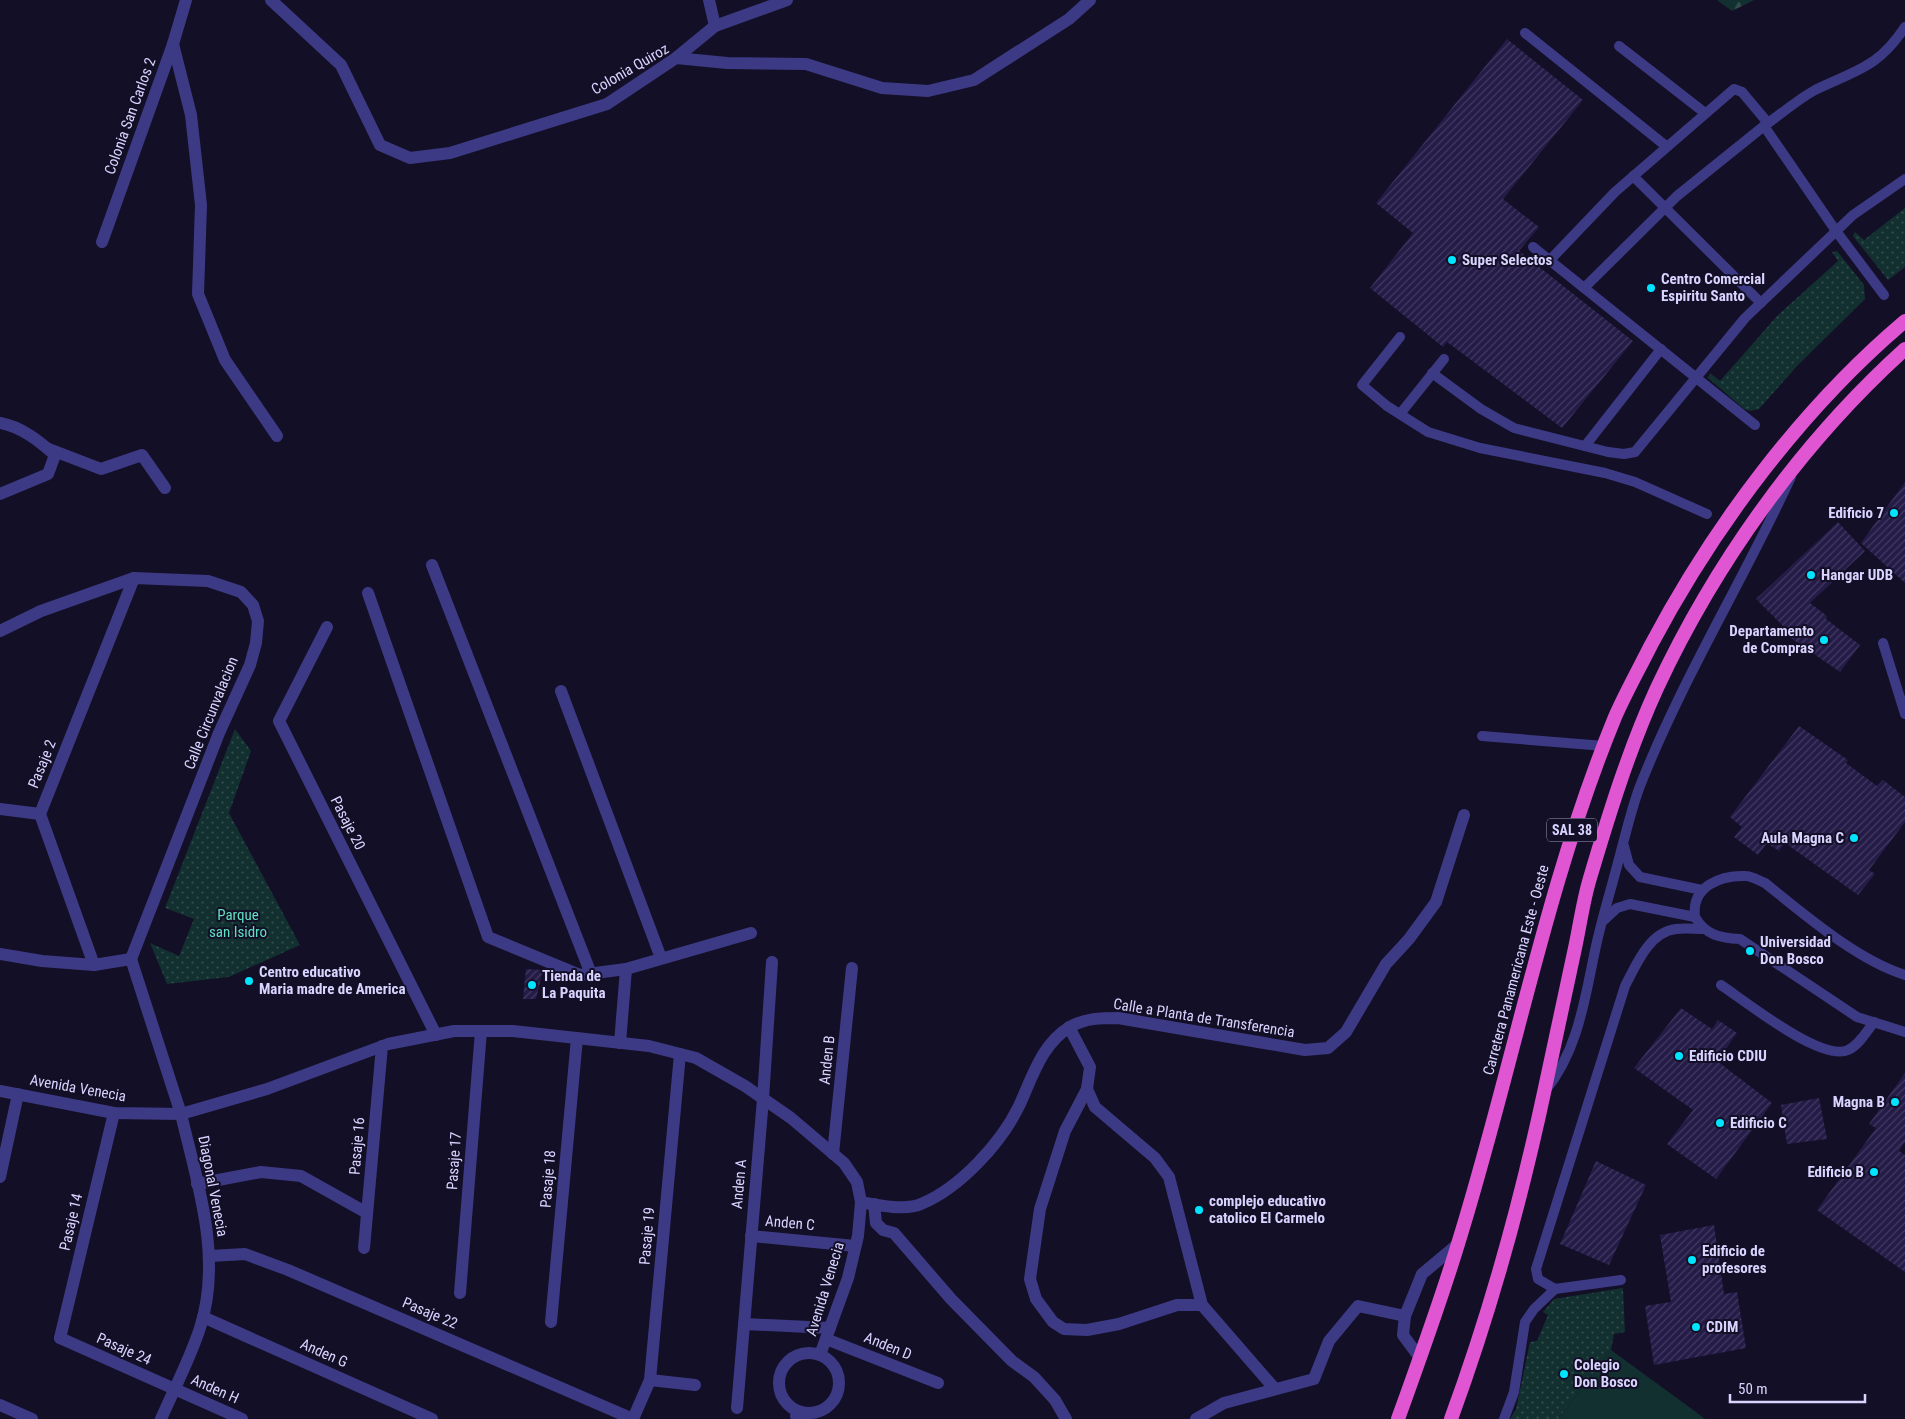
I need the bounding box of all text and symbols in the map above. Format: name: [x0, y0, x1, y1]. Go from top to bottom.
street label: Colonia Quiroz: [588, 40, 672, 98]
street label: Colonia San Carlos 2: [101, 55, 159, 177]
place label: Super Selectos: [1462, 251, 1552, 269]
marker: Super Selectos: [1446, 254, 1458, 266]
place label: Centro Comercial Espiritu Santo: [1661, 270, 1765, 305]
marker: Centro Comercial Espiritu Santo: [1645, 282, 1657, 294]
place label: Edificio 7: [1828, 504, 1884, 522]
marker: Edificio 7: [1888, 507, 1900, 519]
place label: Hangar UDB: [1821, 566, 1893, 584]
marker: Hangar UDB: [1805, 569, 1817, 581]
place label: Departamento de Compras: [1729, 622, 1814, 657]
marker: Departamento de Compras: [1818, 634, 1830, 646]
street label: Calle Circunvalacion: [180, 654, 242, 772]
street label: Pasaje 2: [24, 737, 60, 791]
street label: Pasaje 20: [327, 793, 369, 853]
road number: SAL 38: [1547, 818, 1597, 842]
place label: Aula Magna C: [1761, 829, 1844, 847]
marker: Aula Magna C: [1848, 832, 1860, 844]
street label: Carretera Panamericana Este - Oeste: [1479, 863, 1553, 1077]
park label: Parque san Isidro: [209, 906, 267, 941]
place label: Universidad Don Bosco: [1760, 933, 1831, 968]
marker: Universidad Don Bosco: [1744, 945, 1756, 957]
place label: Centro educativo Maria madre de America: [259, 963, 406, 998]
place label: Tienda de La Paquita: [542, 967, 606, 1002]
marker: Centro educativo Maria madre de America: [243, 975, 255, 987]
marker: Tienda de La Paquita: [526, 979, 538, 991]
street label: Calle a Planta de Transferencia: [1112, 995, 1296, 1041]
street label: Anden B: [815, 1035, 839, 1085]
place label: Edificio CDIU: [1689, 1047, 1767, 1065]
marker: Edificio CDIU: [1673, 1050, 1685, 1062]
street label: Avenida Venecia: [28, 1071, 128, 1105]
place label: Magna B: [1833, 1093, 1885, 1111]
marker: Magna B: [1889, 1096, 1901, 1108]
place label: Edificio C: [1730, 1114, 1787, 1132]
street label: Pasaje 16: [346, 1116, 368, 1176]
marker: Edificio C: [1714, 1117, 1726, 1129]
street label: Pasaje 17: [443, 1131, 465, 1191]
street label: Diagonal Venecia: [194, 1134, 232, 1238]
street label: Pasaje 18: [537, 1149, 559, 1209]
street label: Anden A: [728, 1158, 750, 1210]
place label: Edificio B: [1807, 1163, 1864, 1181]
marker: Edificio B: [1868, 1166, 1880, 1178]
street label: Pasaje 14: [56, 1192, 86, 1252]
place label: complejo educativo catolico El Carmelo: [1209, 1192, 1326, 1227]
marker: complejo educativo catolico El Carmelo: [1193, 1204, 1205, 1216]
street label: Pasaje 19: [636, 1206, 658, 1266]
street label: Anden C: [765, 1212, 815, 1234]
street label: Avenida Venecia: [802, 1240, 848, 1338]
place label: Edificio de profesores: [1702, 1242, 1767, 1277]
marker: Edificio de profesores: [1686, 1254, 1698, 1266]
street label: Pasaje 22: [400, 1293, 460, 1333]
place label: CDIM: [1706, 1318, 1738, 1336]
marker: CDIM: [1690, 1321, 1702, 1333]
street label: Anden D: [862, 1328, 914, 1364]
street label: Pasaje 24: [94, 1329, 154, 1369]
street label: Anden G: [298, 1335, 350, 1371]
place label: Colegio Don Bosco: [1574, 1356, 1638, 1391]
marker: Colegio Don Bosco: [1558, 1368, 1570, 1380]
street label: Anden H: [188, 1371, 242, 1407]
scale bar: [1730, 1372, 1865, 1404]
text: 50 m: [1738, 1380, 1768, 1398]

